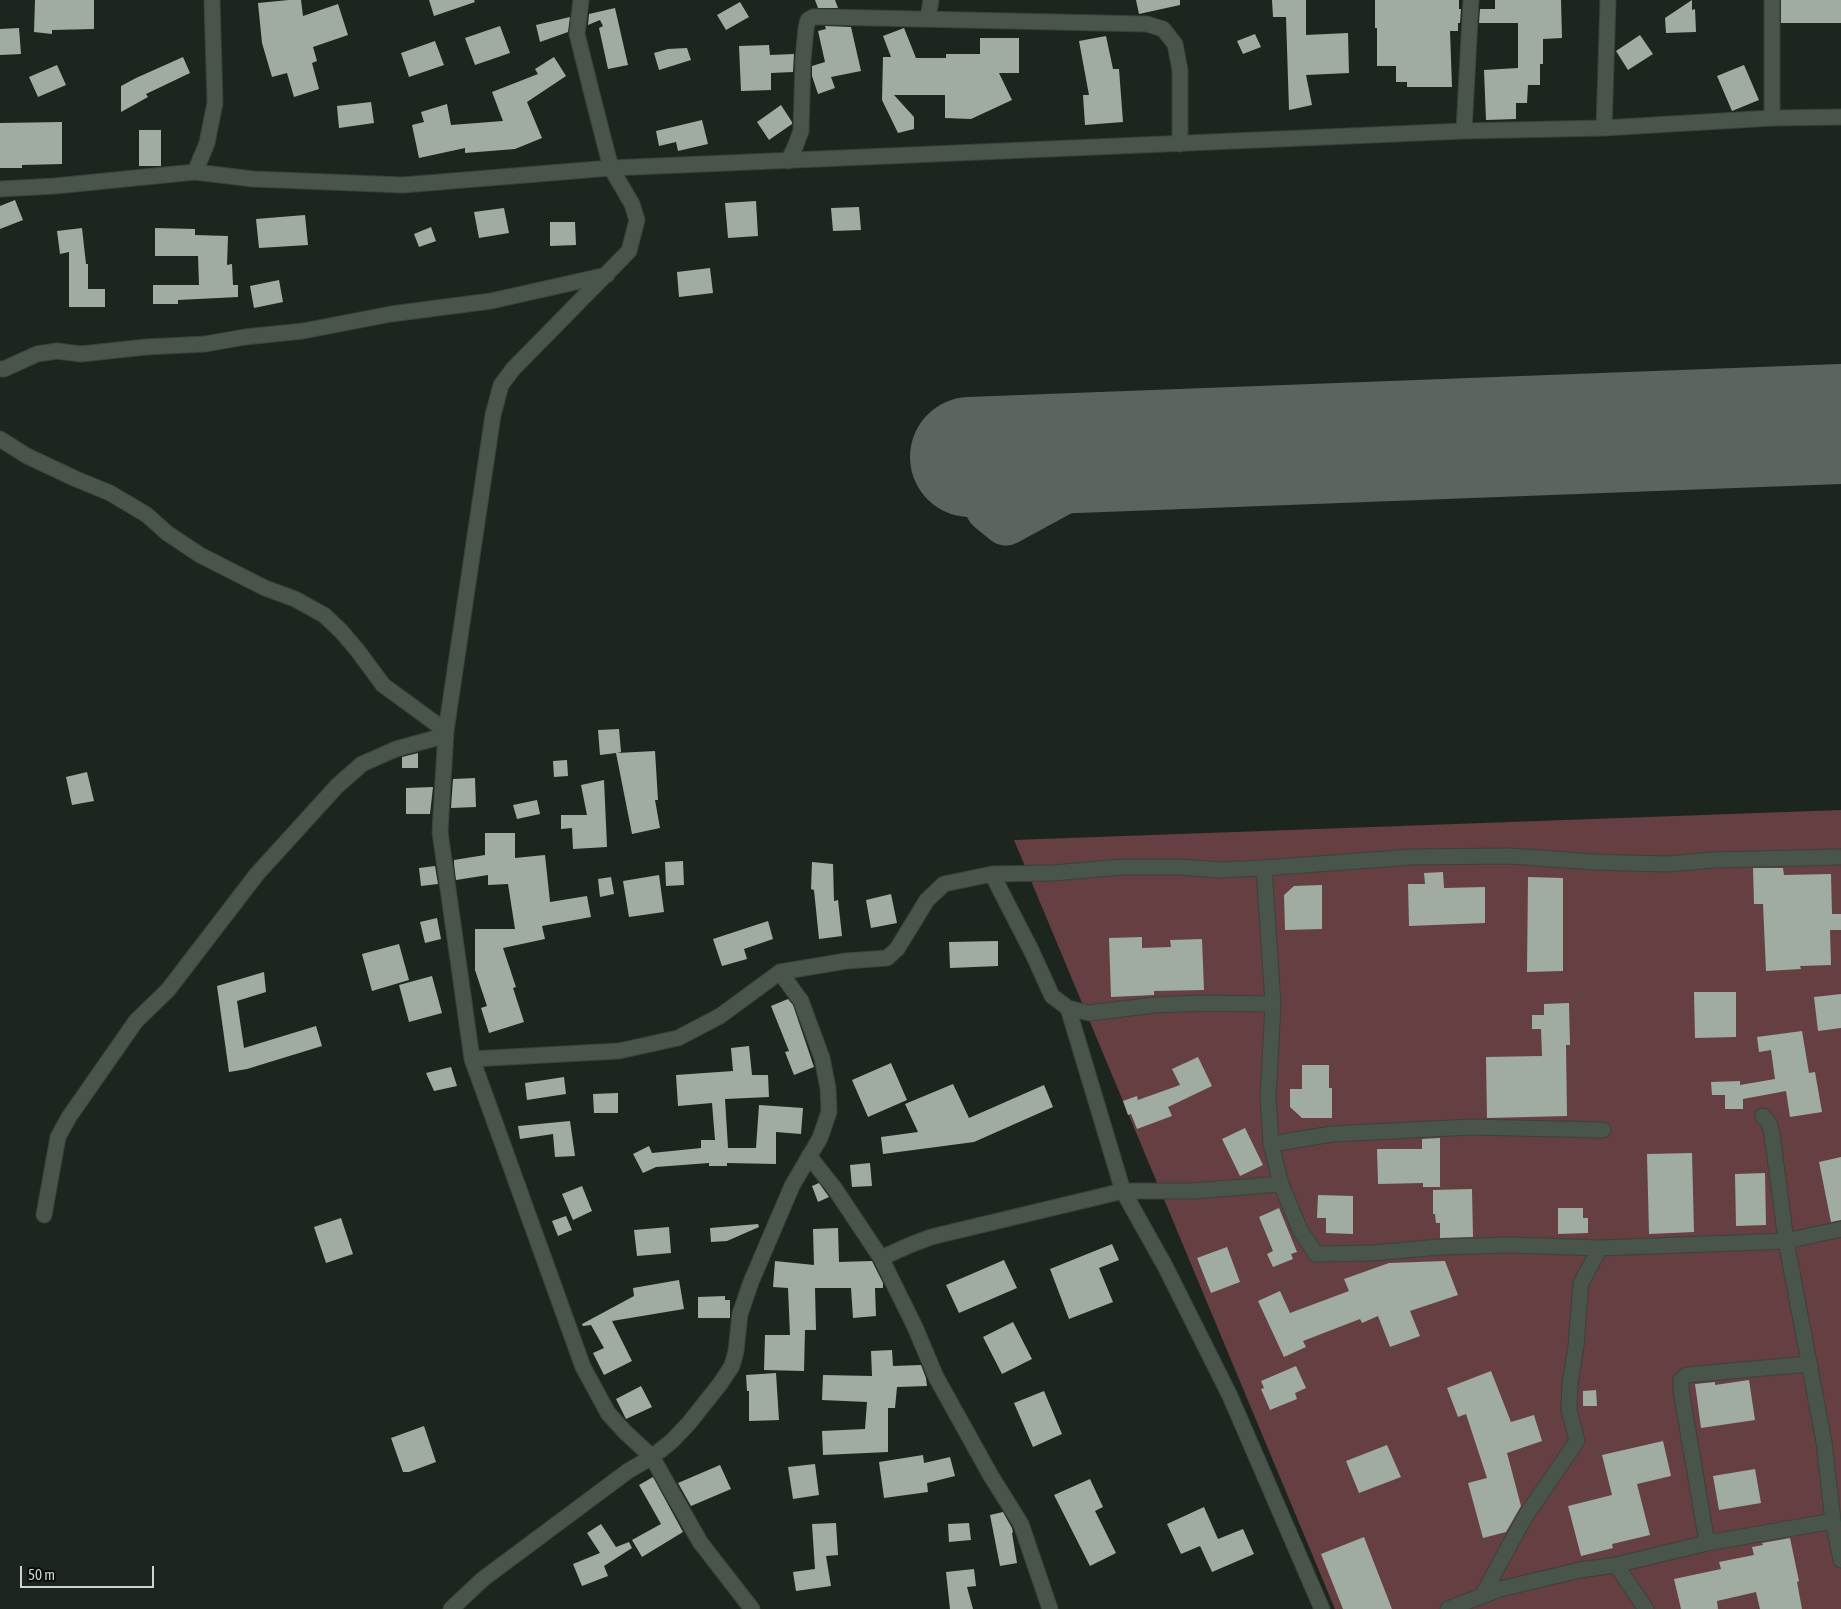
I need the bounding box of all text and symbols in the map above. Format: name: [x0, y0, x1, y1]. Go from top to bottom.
scale bar: [22, 1556, 156, 1588]
text: 50 m: [28, 1566, 55, 1583]

